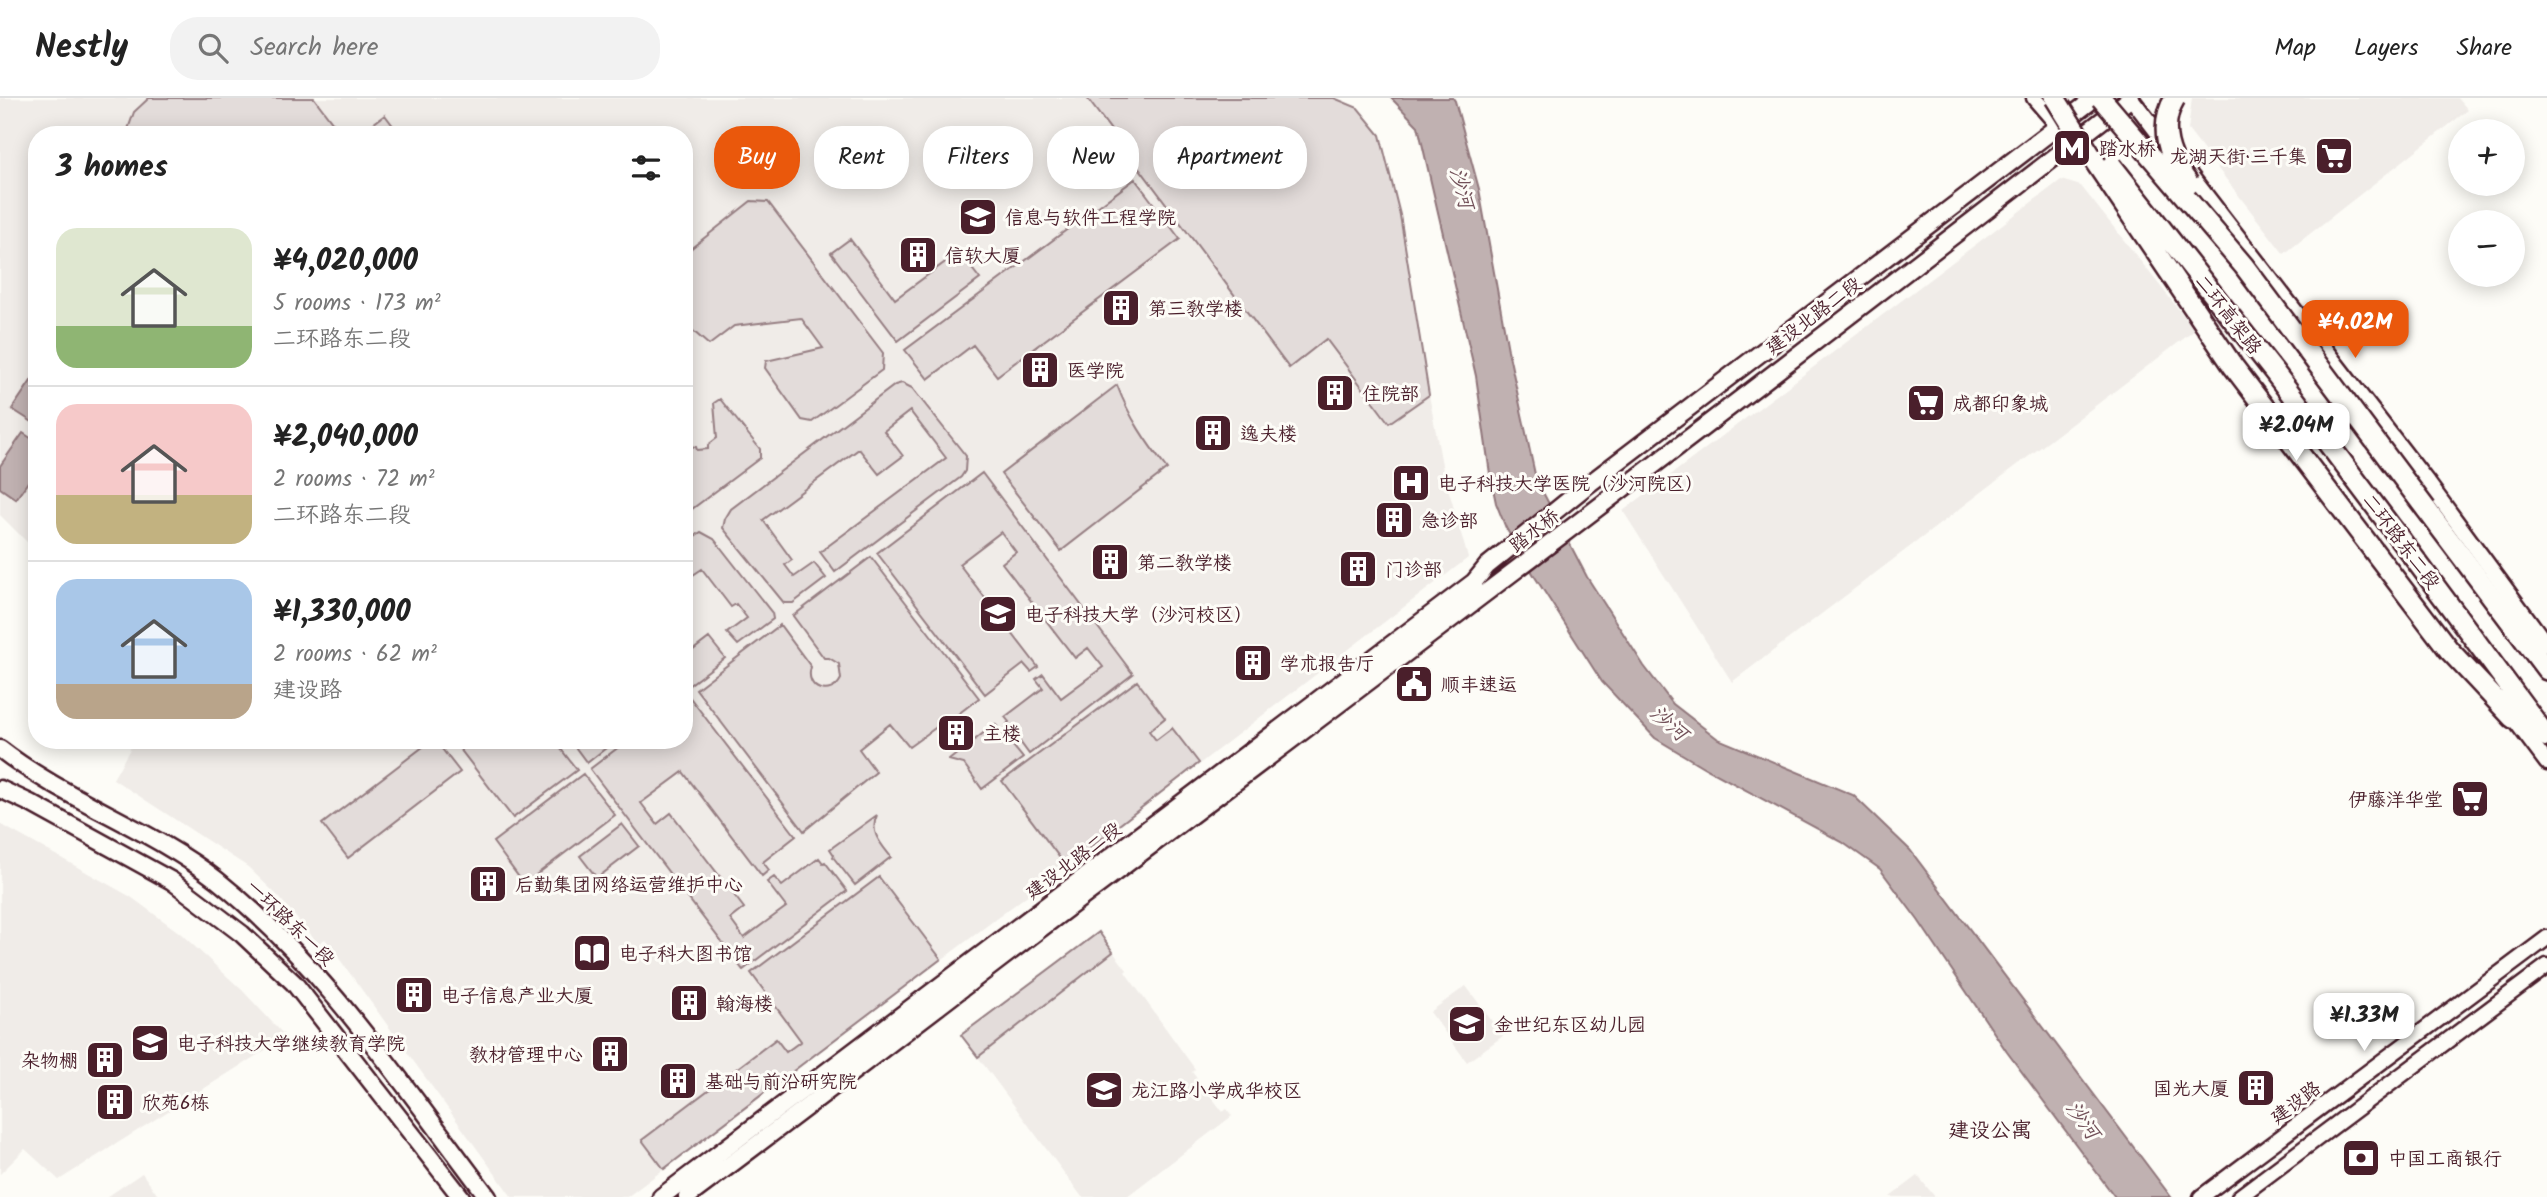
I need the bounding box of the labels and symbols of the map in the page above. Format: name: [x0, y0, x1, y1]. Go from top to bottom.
metro station icon: 踏水桥: [2051, 127, 2093, 169]
place label: 踏水桥: [2099, 135, 2156, 165]
supermarket icon: 龙湖天街·三千集: [2313, 135, 2355, 177]
place label: 龙湖天街·三千集: [2169, 143, 2307, 173]
water label: 沙河: [1439, 164, 1483, 216]
school or university icon: 信息与软件工程学院: [957, 196, 999, 238]
place label: 信息与软件工程学院: [1005, 204, 1176, 234]
building icon: 信软大厦: [897, 234, 939, 276]
place label: 信软大厦: [945, 242, 1021, 272]
street label: 二环高架路: [2186, 269, 2268, 362]
street label: 建设北路二段: [1760, 270, 1869, 363]
building icon: 第三教学楼: [1100, 287, 1142, 329]
place label: 第三教学楼: [1148, 295, 1243, 325]
pin: ¥4.02M: [2298, 300, 2412, 360]
building icon: 医学院: [1019, 349, 1061, 391]
place label: 医学院: [1067, 357, 1124, 387]
building icon: 住院部: [1314, 372, 1356, 414]
place label: 住院部: [1362, 380, 1419, 410]
supermarket icon: 成都印象城: [1905, 382, 1947, 424]
place label: 成都印象城: [1953, 390, 2048, 420]
pin: ¥2.04M: [2239, 404, 2353, 463]
building icon: 逸夫楼: [1192, 412, 1234, 454]
place label: 逸夫楼: [1240, 420, 1297, 450]
hospital icon: 电子科技大学医院（沙河院区）: [1390, 462, 1432, 504]
place label: 电子科技大学医院（沙河院区）: [1438, 470, 1704, 500]
street label: 二环路东二段: [2354, 488, 2447, 597]
building icon: 急诊部: [1373, 499, 1415, 541]
street label: 踏水桥: [1504, 502, 1567, 561]
place label: 急诊部: [1421, 507, 1478, 537]
building icon: 第二教学楼: [1089, 541, 1131, 583]
building icon: 门诊部: [1337, 548, 1379, 590]
place label: 第二教学楼: [1137, 549, 1232, 579]
place label: 门诊部: [1385, 556, 1442, 586]
school or university icon: 电子科技大学（沙河校区）: [977, 593, 1019, 635]
place label: 电子科技大学（沙河校区）: [1025, 601, 1253, 631]
building icon: 学术报告厅: [1232, 642, 1274, 684]
place label: 学术报告厅: [1280, 650, 1375, 680]
public building icon: 顺丰速运: [1393, 663, 1435, 705]
place label: 顺丰速运: [1441, 671, 1517, 701]
water label: 沙河: [1641, 698, 1697, 752]
building icon: 主楼: [935, 712, 977, 754]
place label: 主楼: [983, 720, 1021, 750]
supermarket icon: 伊藤洋华堂: [2449, 778, 2491, 820]
place label: 伊藤洋华堂: [2348, 786, 2443, 816]
street label: 建设北路二段: [1020, 815, 1129, 908]
building icon: 后勤集团网络运营维护中心: [467, 863, 509, 905]
place label: 后勤集团网络运营维护中心: [515, 871, 743, 901]
street label: 一环路东一段: [238, 873, 341, 974]
library icon: 电子科大图书馆: [571, 932, 613, 974]
place label: 电子科大图书馆: [619, 940, 752, 970]
building icon: 电子信息产业大厦: [393, 974, 435, 1016]
place label: 电子信息产业大厦: [441, 982, 593, 1012]
building icon: 翰海楼: [668, 982, 710, 1024]
place label: 翰海楼: [716, 990, 773, 1020]
pin: ¥1.33M: [2307, 993, 2421, 1053]
school or university icon: 金世纪东区幼儿园: [1446, 1003, 1488, 1045]
place label: 金世纪东区幼儿园: [1494, 1011, 1646, 1041]
school or university icon: 电子科技大学继续教育学院: [129, 1022, 171, 1064]
place label: 电子科技大学继续教育学院: [177, 1030, 405, 1060]
building icon: 教材管理中心: [589, 1033, 631, 1075]
building icon: 杂物棚: [84, 1039, 126, 1081]
place label: 教材管理中心: [469, 1041, 583, 1071]
place label: 杂物棚: [21, 1047, 78, 1077]
building icon: 基础与前沿研究院: [657, 1060, 699, 1102]
building icon: 国光大厦: [2235, 1067, 2277, 1109]
place label: 基础与前沿研究院: [705, 1068, 857, 1098]
school or university icon: 龙江路小学成华校区: [1083, 1069, 1125, 1111]
street label: 建设路: [2264, 1074, 2328, 1133]
place label: 国光大厦: [2153, 1075, 2229, 1105]
place label: 龙江路小学成华校区: [1131, 1077, 1302, 1107]
building icon: 欣苑6栋: [94, 1081, 136, 1123]
place label: 欣苑6栋: [142, 1089, 210, 1119]
water label: 沙河: [2056, 1094, 2109, 1150]
district label: 建设公寓: [1948, 1115, 2032, 1148]
bank icon: 中国工商银行: [2340, 1137, 2382, 1179]
place label: 中国工商银行: [2388, 1145, 2502, 1175]

